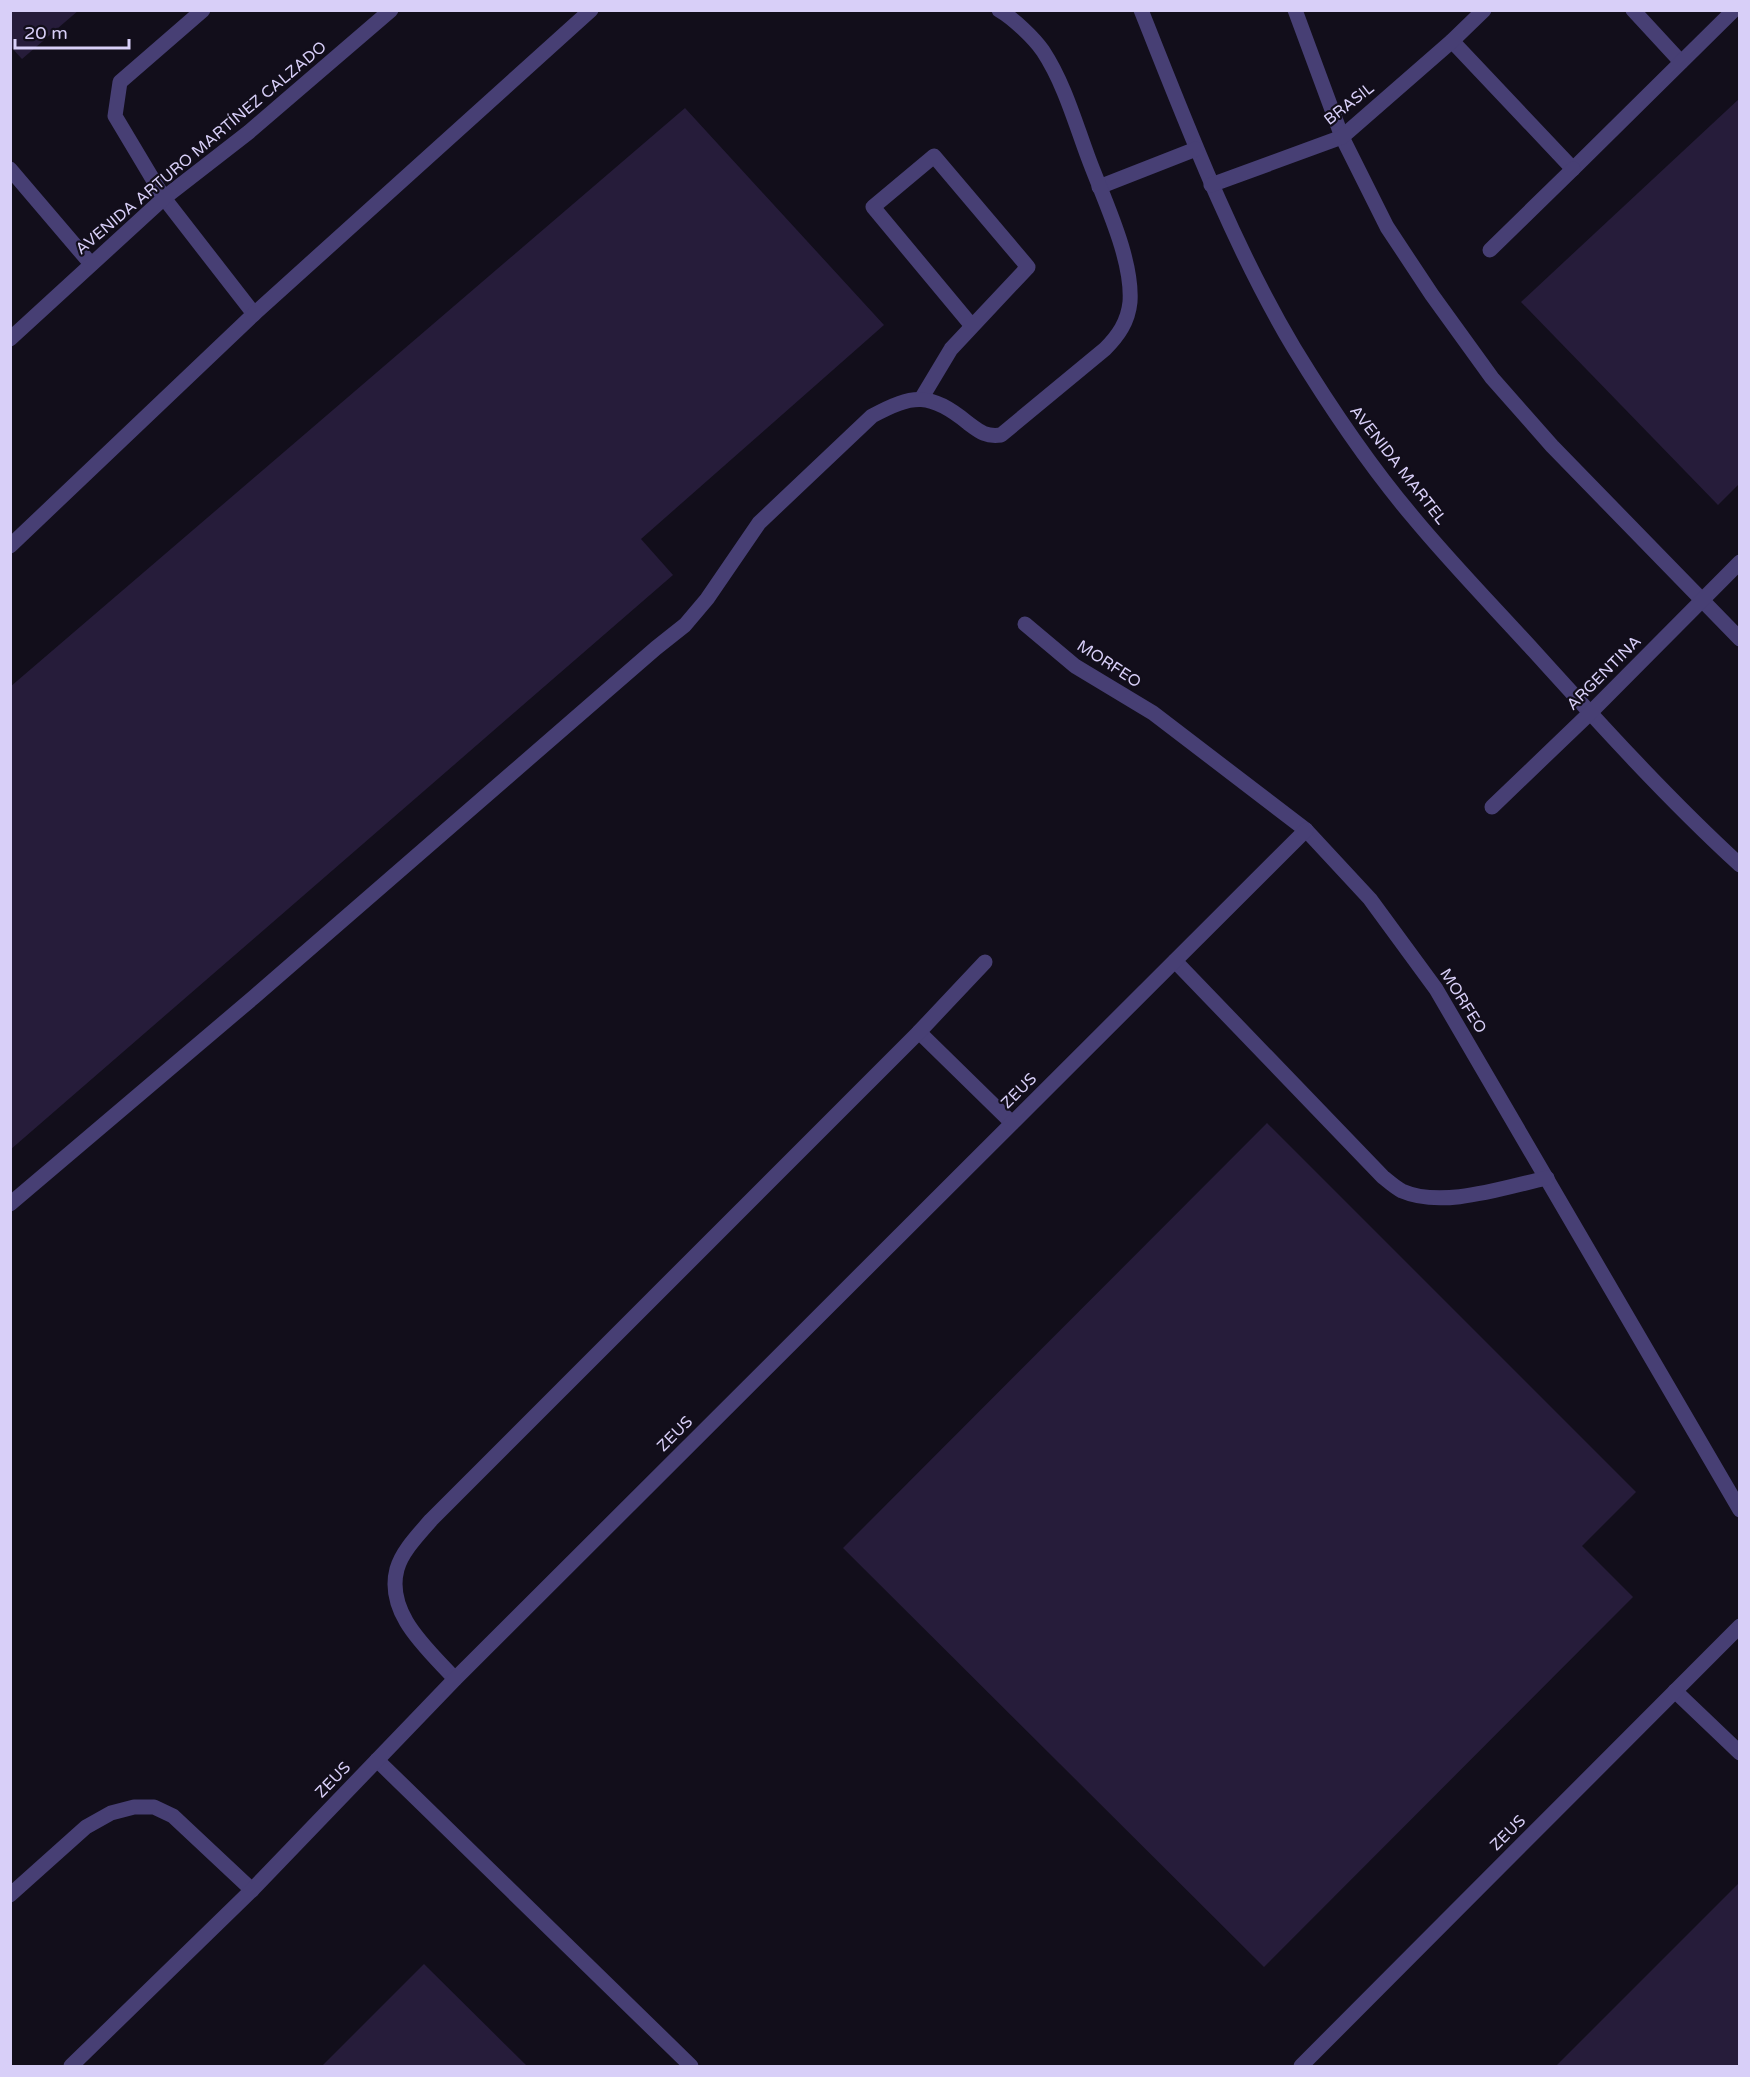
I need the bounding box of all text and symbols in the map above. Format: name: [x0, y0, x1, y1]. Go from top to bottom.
scale bar: [15, 12, 129, 50]
text: 20 m: [24, 22, 68, 44]
street label: AVENIDA ARTURO MARTÍNEZ CALZADO: [71, 37, 331, 259]
street label: BRASIL: [1320, 78, 1378, 130]
street label: AVENIDA MARTEL: [1345, 401, 1451, 529]
street label: ARGENTINA: [1562, 631, 1646, 715]
street label: MORFEO: [1073, 636, 1145, 692]
street label: MORFEO: [1435, 965, 1491, 1037]
street label: ZEUS: [997, 1069, 1041, 1113]
street label: ZEUS: [653, 1412, 697, 1456]
street label: ZEUS: [311, 1758, 355, 1802]
street label: ZEUS: [1486, 1811, 1530, 1855]

